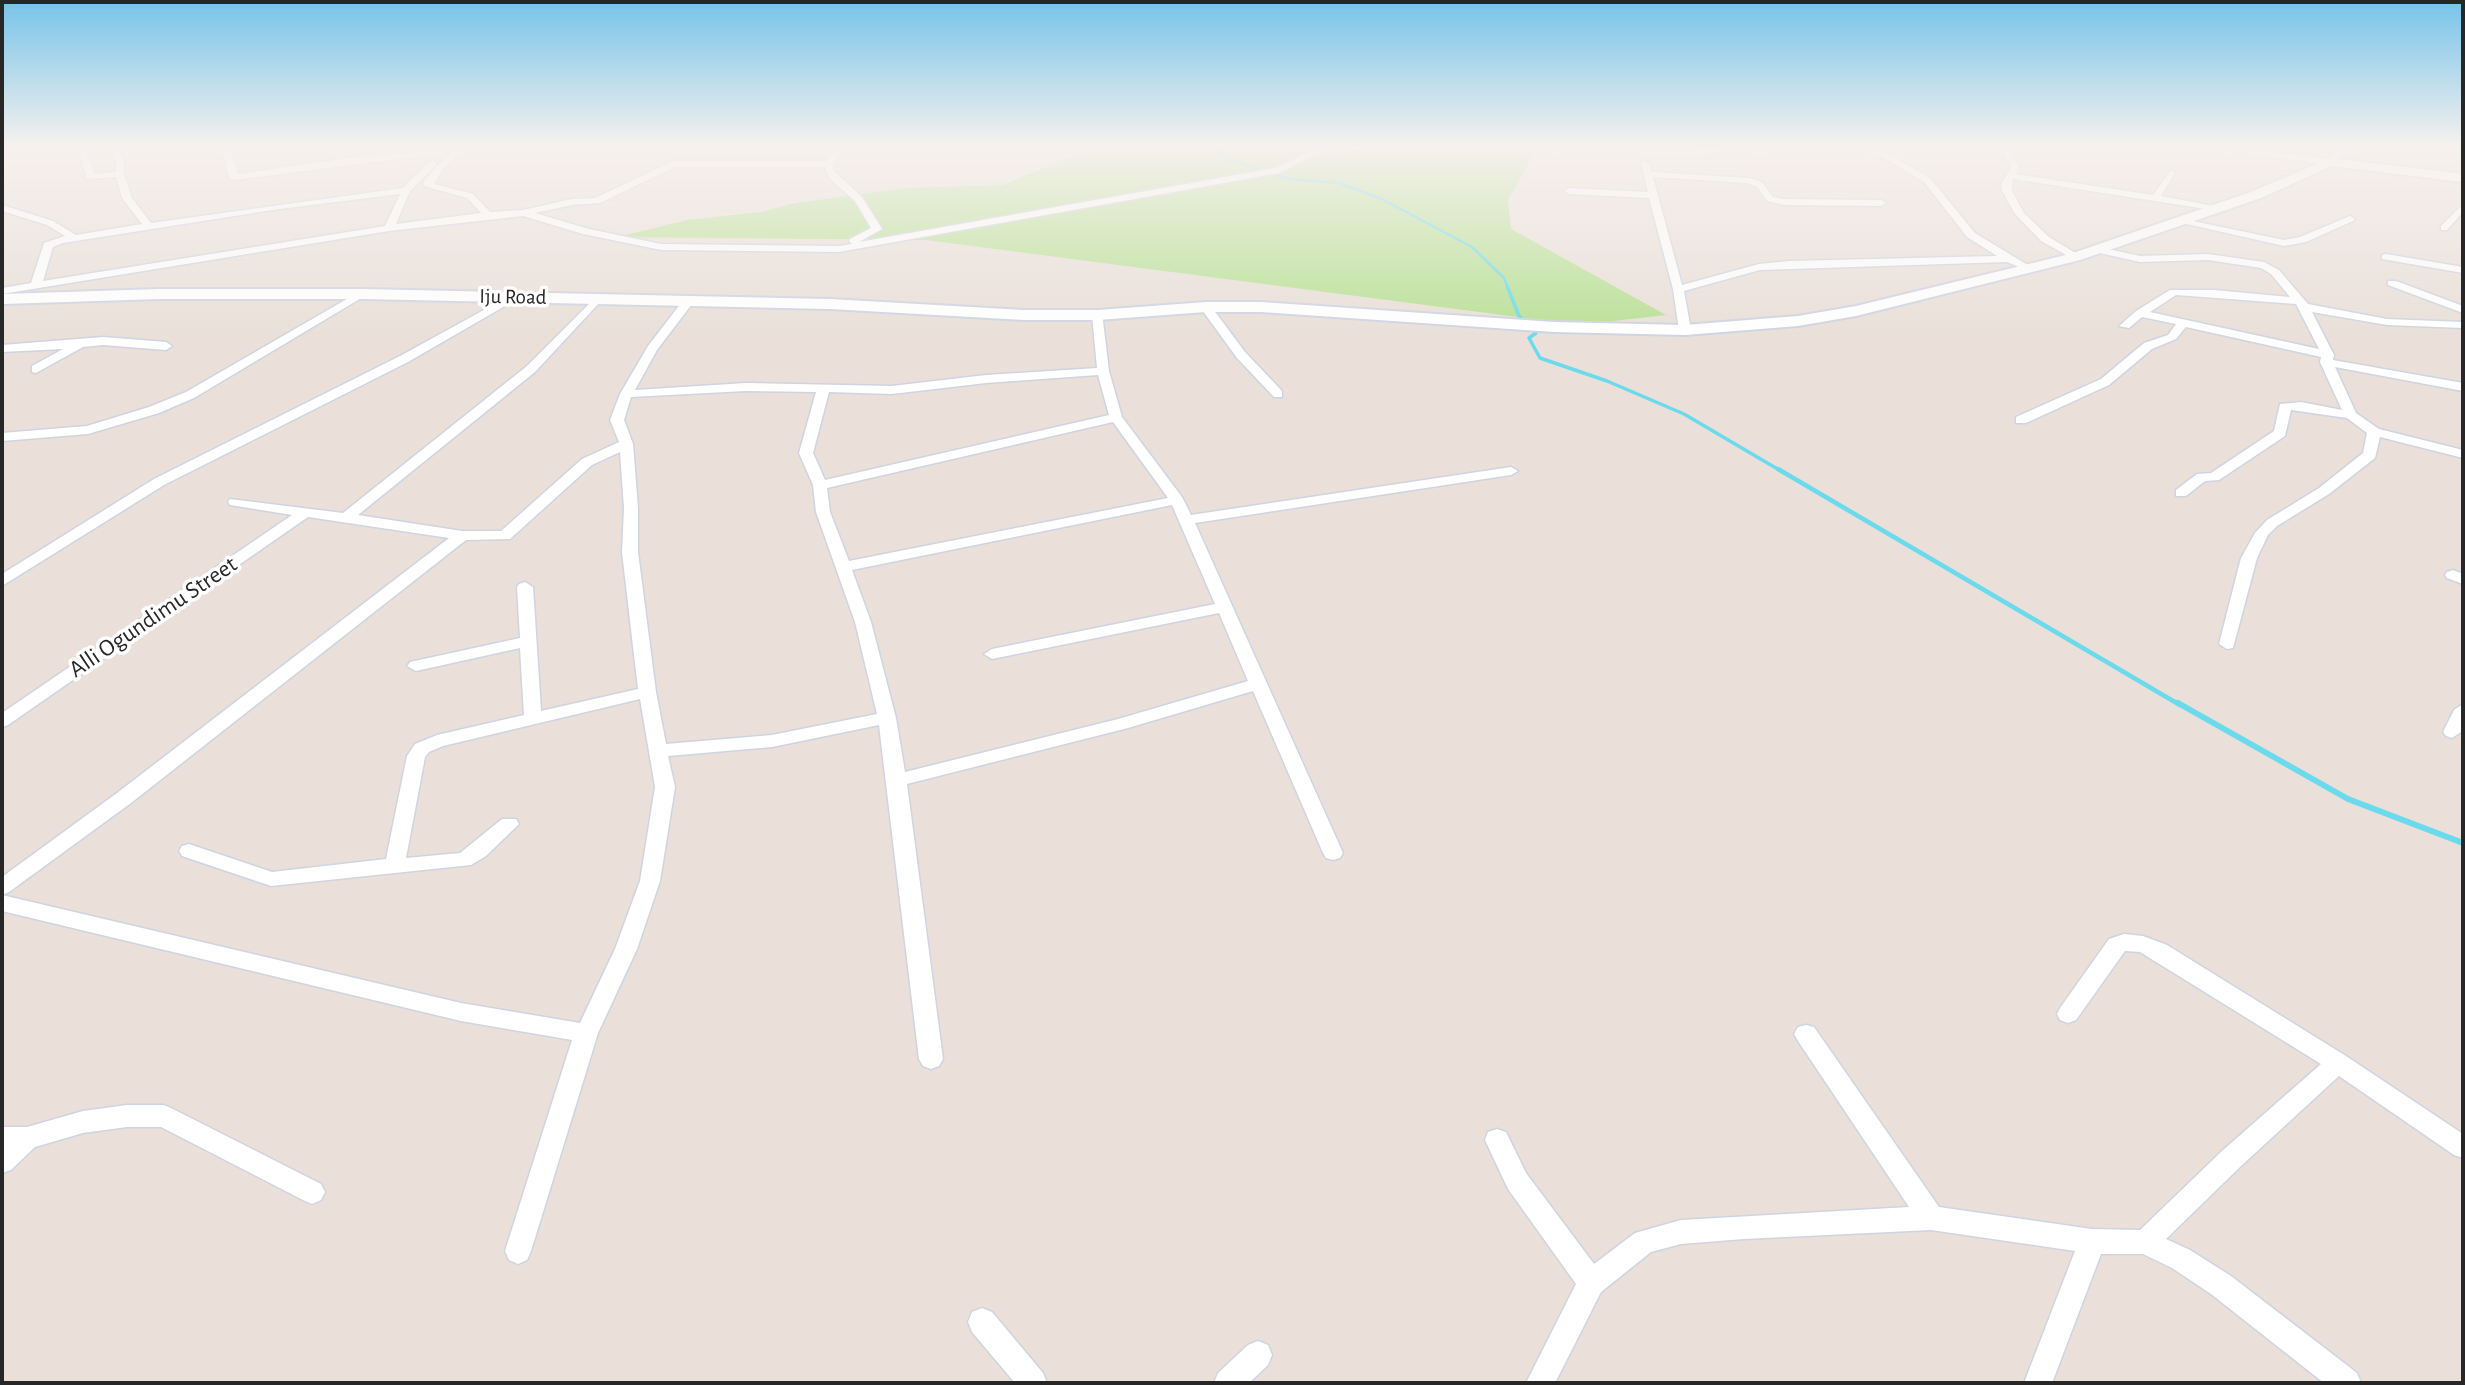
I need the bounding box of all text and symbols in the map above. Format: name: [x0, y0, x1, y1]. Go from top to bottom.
street label: Iju Road: [479, 284, 547, 310]
street label: Alli Ogundimu Street: [63, 550, 243, 684]

